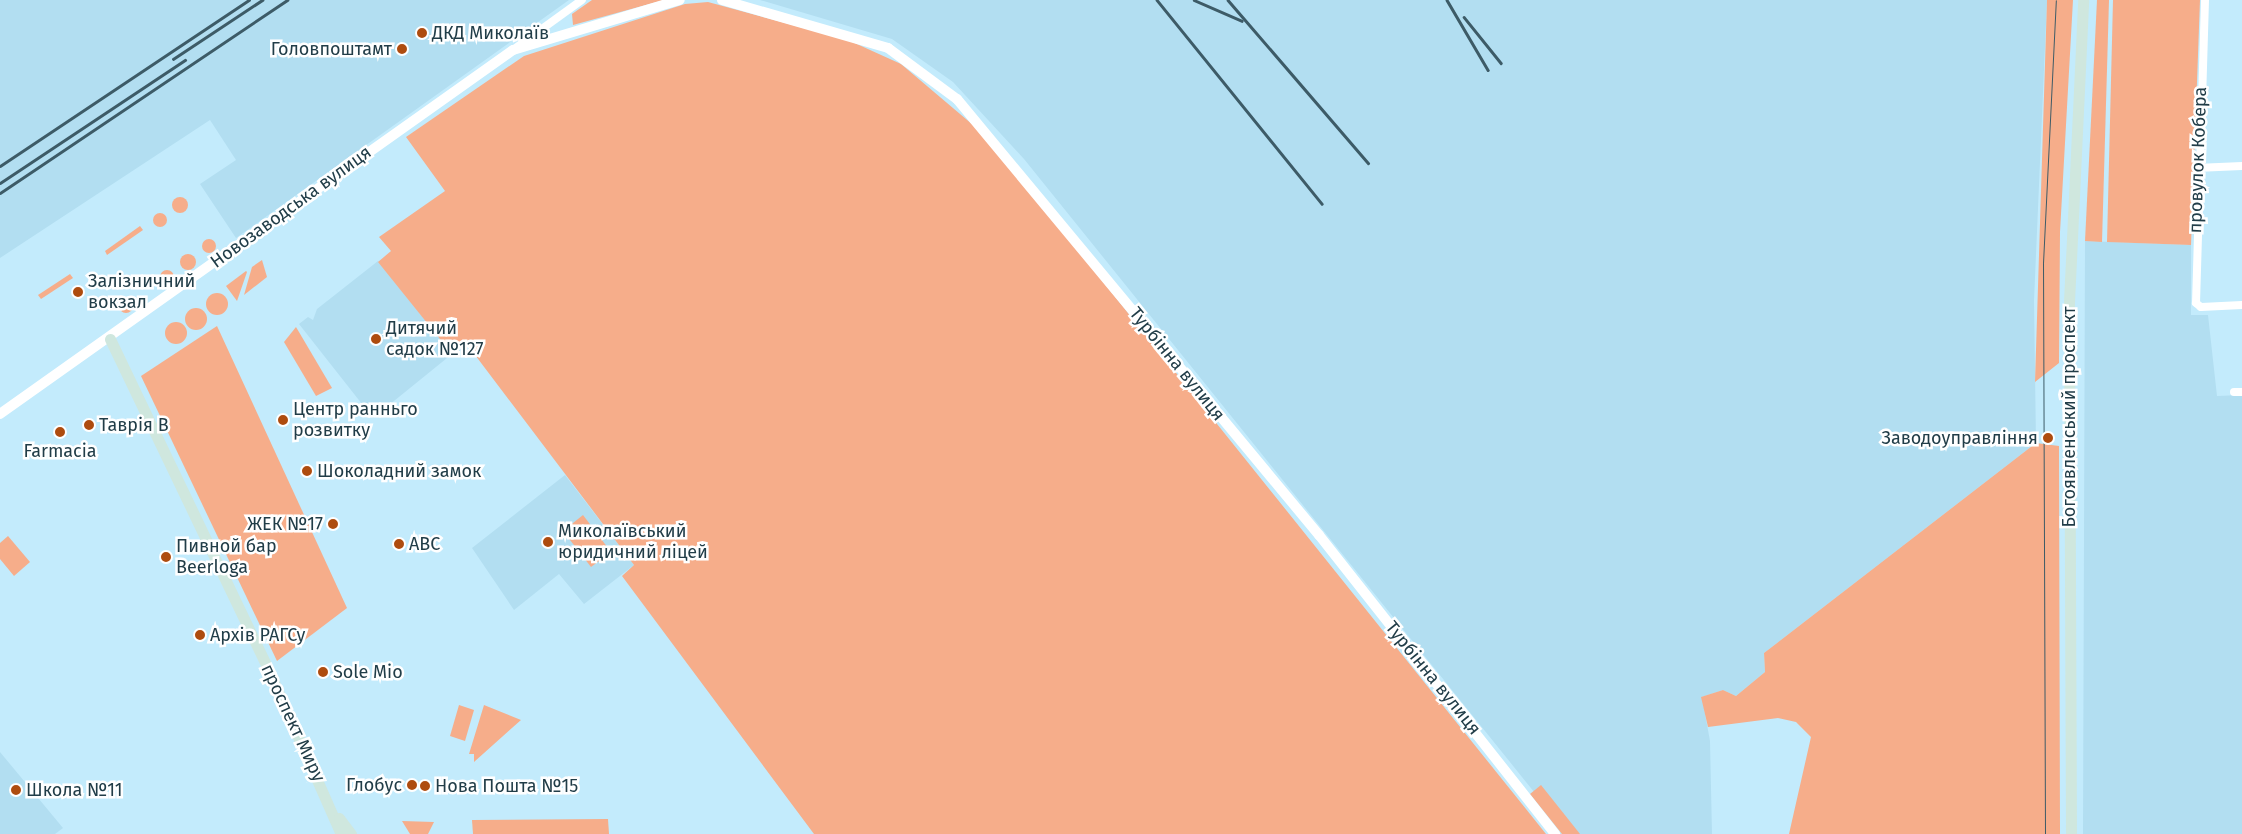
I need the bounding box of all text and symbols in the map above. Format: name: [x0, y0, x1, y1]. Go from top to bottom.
place label: ДКД Миколаїв: [432, 22, 549, 44]
marker: ДКД Миколаїв: [416, 27, 428, 39]
place label: Головпоштамт: [271, 38, 392, 60]
marker: Головпоштамт: [396, 43, 408, 55]
street label: провулок Кобера: [2185, 86, 2211, 234]
street label: Новозаводська вулиця: [206, 141, 376, 273]
place label: Залізничний вокзал: [88, 271, 195, 314]
marker: Залізничний вокзал: [72, 286, 84, 298]
street label: Турбінна вулиця: [1125, 303, 1229, 425]
street label: Богоявленський проспект: [2058, 306, 2080, 528]
place label: Дитячий садок №127: [386, 318, 484, 360]
marker: Дитячий садок №127: [370, 333, 382, 345]
place label: Центр ранньго розвитку: [293, 399, 418, 442]
place label: Таврія В: [99, 414, 169, 436]
marker: Центр ранньго розвитку: [277, 414, 289, 426]
marker: Таврія В: [83, 419, 95, 431]
marker: Farmacia: [54, 426, 66, 438]
place label: Заводоуправління: [1882, 427, 2038, 449]
marker: Заводоуправління: [2042, 432, 2054, 444]
place label: Farmacia: [23, 440, 97, 462]
place label: Шоколадний замок: [317, 460, 481, 482]
marker: Шоколадний замок: [301, 465, 313, 477]
place label: ЖЕК №17: [247, 513, 323, 535]
marker: ЖЕК №17: [327, 518, 339, 530]
place label: Миколаївський юридичний ліцей: [558, 521, 708, 564]
place label: ABC: [409, 533, 440, 555]
place label: Пивной бар Beerloga: [176, 536, 277, 578]
marker: Миколаївський юридичний ліцей: [542, 536, 554, 548]
marker: ABC: [393, 538, 405, 550]
marker: Пивной бар Beerloga: [160, 551, 172, 563]
street label: Турбінна вулиця: [1381, 617, 1485, 739]
place label: Архів РАГСу: [210, 624, 305, 646]
marker: Архів РАГСу: [194, 629, 206, 641]
street label: проспект Миру: [256, 661, 330, 785]
place label: Sole Mio: [333, 661, 403, 683]
marker: Sole Mio: [317, 666, 329, 678]
place label: Глобус: [346, 774, 402, 796]
place label: Нова Пошта №15: [435, 775, 578, 797]
place label: Школа №11: [26, 779, 123, 801]
marker: Глобус: [406, 779, 418, 791]
marker: Нова Пошта №15: [419, 780, 431, 792]
marker: Школа №11: [10, 784, 22, 796]

